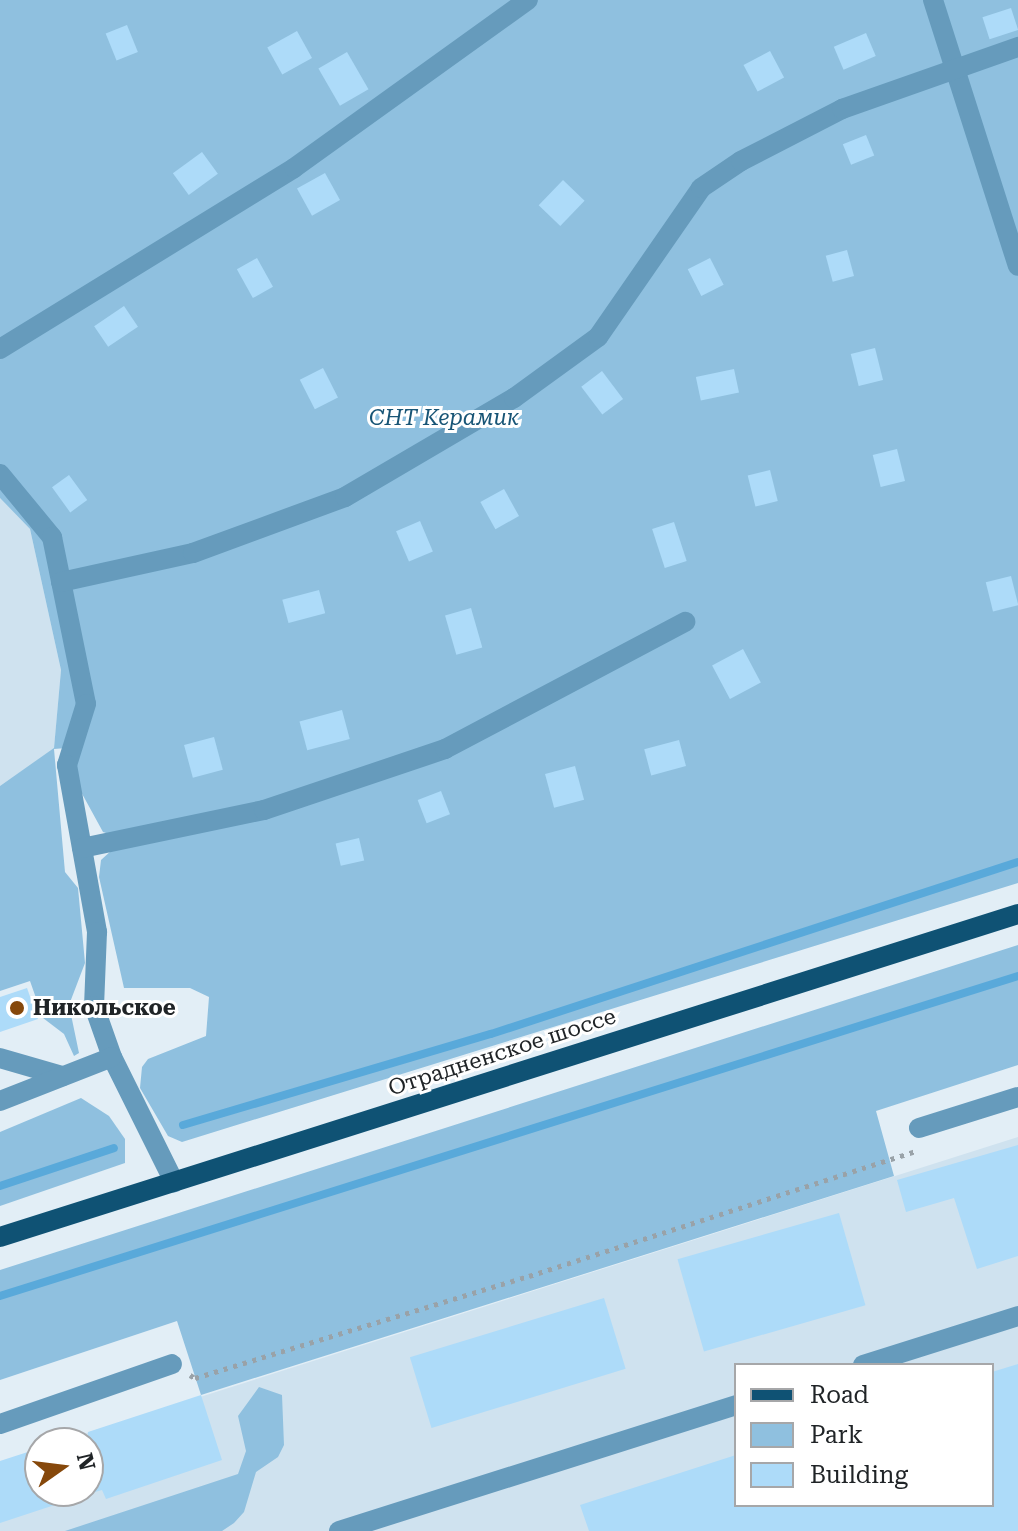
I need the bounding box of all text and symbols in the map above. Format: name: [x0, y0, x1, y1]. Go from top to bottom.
park label: СНТ Керамик: [369, 405, 519, 431]
place label: Никольское: [33, 995, 176, 1021]
marker: Никольское: [8, 999, 26, 1017]
street label: Отрадненское шоссе: [385, 1003, 619, 1101]
legend: [734, 1363, 994, 1507]
text: Road: [810, 1381, 869, 1409]
text: Park: [810, 1421, 863, 1449]
north arrow: [24, 1427, 104, 1507]
text: N: [72, 1450, 100, 1473]
text: Building: [810, 1461, 908, 1489]

